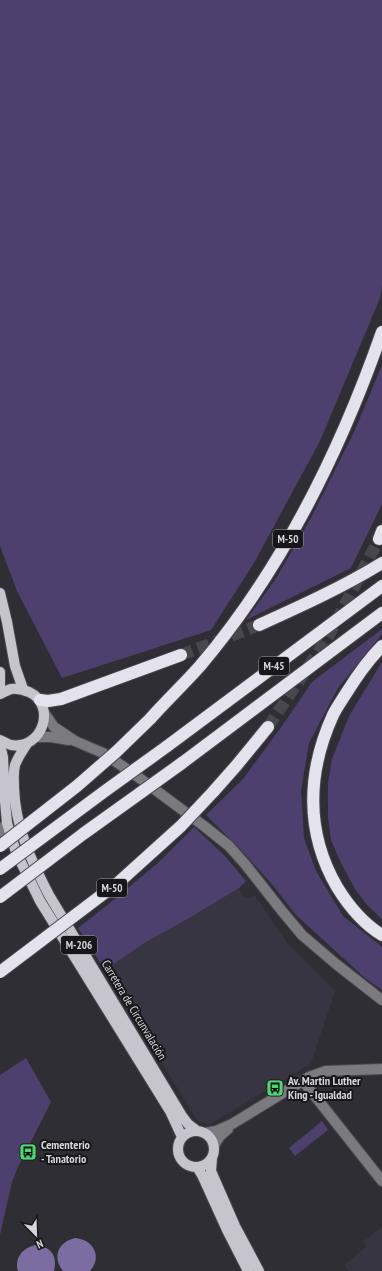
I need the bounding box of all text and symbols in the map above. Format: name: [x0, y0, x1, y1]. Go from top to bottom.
road number: M-50: [273, 530, 303, 548]
road number: M-45: [259, 657, 289, 675]
road number: M-50: [97, 879, 127, 897]
road number: M-206: [61, 936, 97, 954]
street label: Carretera de Circunvalación: [99, 957, 170, 1062]
place label: Av. Martin Luther King - Igualdad: [287, 1073, 361, 1102]
bus stop icon: Av. Martin Luther King - Igualdad: [265, 1078, 285, 1098]
place label: Cementerio - Tanatorio: [41, 1137, 91, 1166]
bus stop icon: Cementerio - Tanatorio: [18, 1142, 38, 1162]
north arrow: [16, 1215, 56, 1255]
text: N: [34, 1237, 45, 1252]

